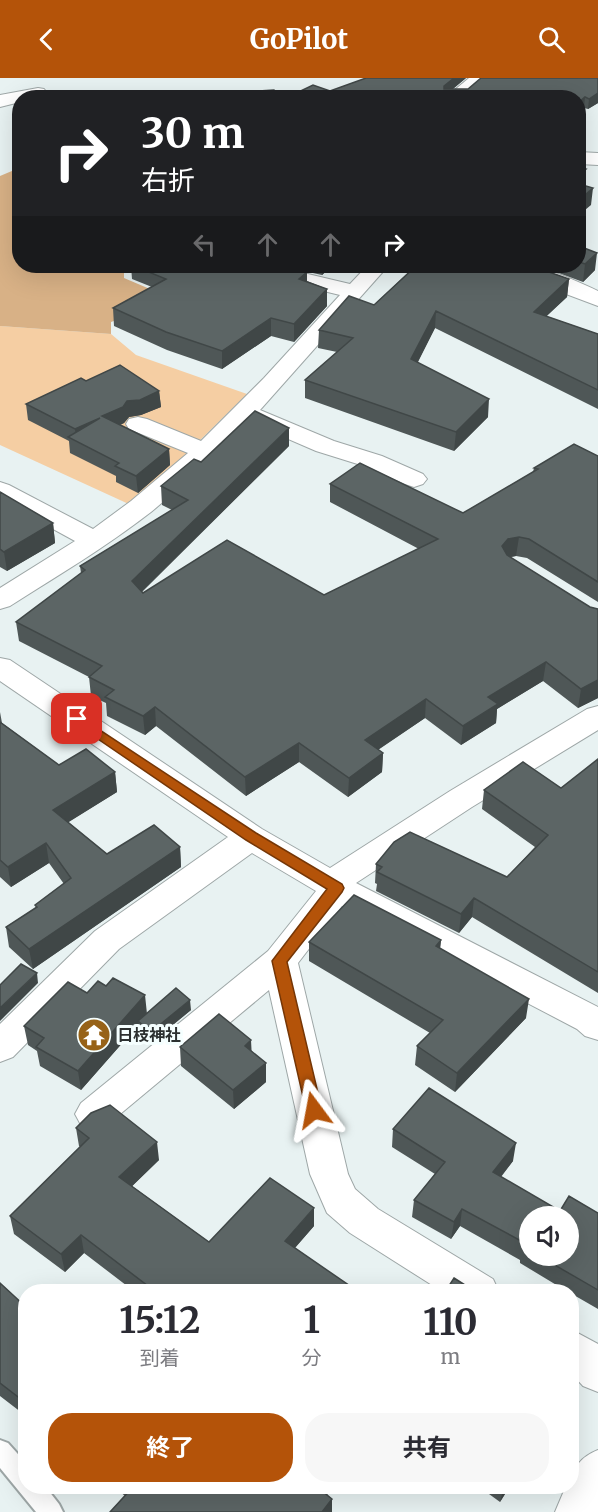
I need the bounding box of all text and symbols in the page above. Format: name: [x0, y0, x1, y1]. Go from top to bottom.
text: GoPilot: [250, 22, 348, 56]
icon: back: [30, 23, 63, 56]
icon: search: [535, 23, 568, 56]
text: 30 m: [141, 107, 245, 159]
icon: right: [42, 114, 120, 192]
text: 右折: [141, 163, 195, 197]
icon: left: [188, 228, 221, 261]
icon: ahead: [251, 228, 284, 261]
icon: ahead: [314, 228, 347, 261]
icon: right: [377, 228, 410, 261]
pin: [51, 693, 102, 744]
icon: arrive: [60, 702, 93, 735]
temple icon: 日枝神社: [76, 1017, 112, 1053]
place label: 日枝神社: [117, 1025, 181, 1045]
position arrow: [282, 1078, 346, 1142]
map controls: [519, 1206, 579, 1266]
button: sound: [519, 1206, 579, 1266]
text: 15:12: [119, 1298, 200, 1343]
text: 1: [303, 1298, 320, 1343]
text: 110: [423, 1300, 478, 1345]
text: m: [440, 1344, 460, 1369]
text: 到着: [140, 1345, 180, 1370]
text: 分: [302, 1345, 322, 1370]
button: 終了: [48, 1413, 293, 1482]
button: 共有: [305, 1413, 549, 1482]

